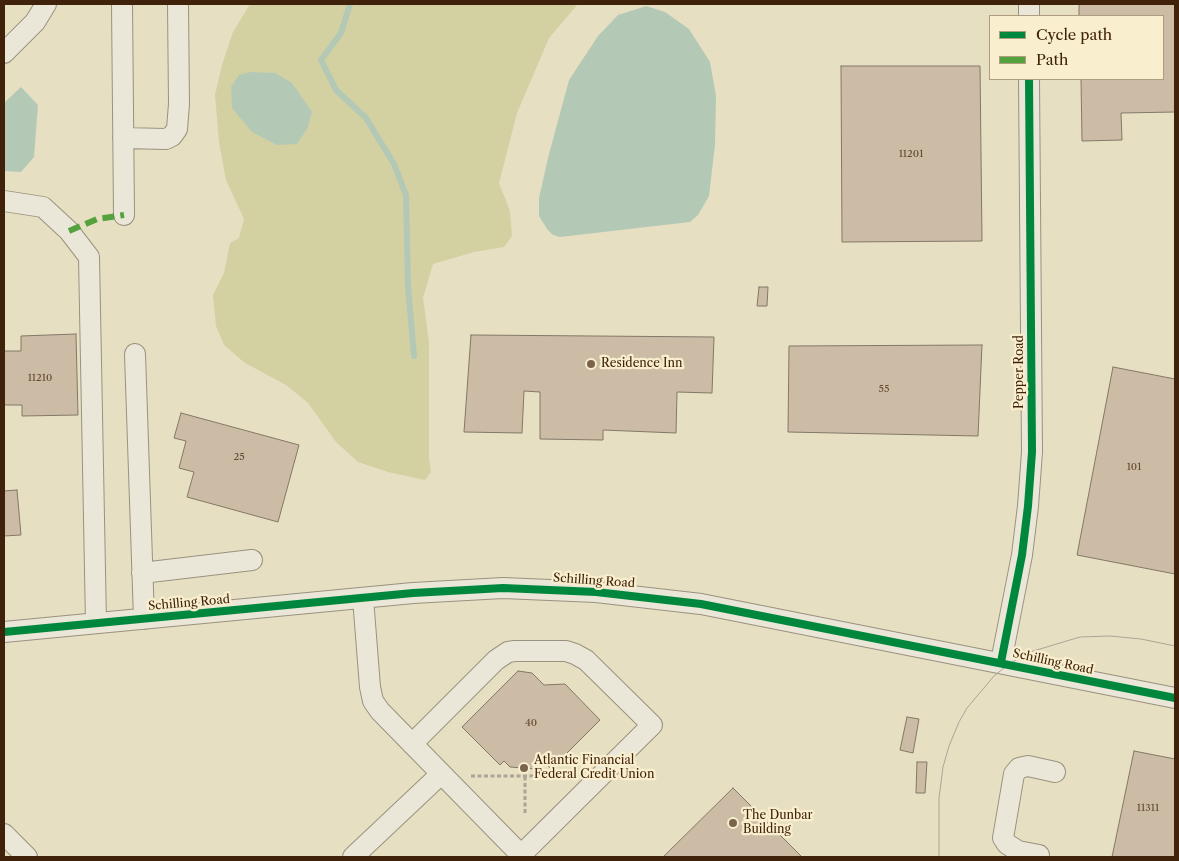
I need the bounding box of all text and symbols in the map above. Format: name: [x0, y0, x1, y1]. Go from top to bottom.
legend: [989, 15, 1164, 80]
text: Cycle path: [1036, 25, 1112, 44]
text: Path: [1036, 50, 1068, 69]
house number: 11201: [899, 148, 923, 160]
street label: Pepper Road: [1013, 335, 1027, 409]
place label: Residence Inn: [601, 357, 683, 371]
marker: Residence Inn: [585, 358, 597, 370]
house number: 11210: [28, 372, 52, 384]
house number: 55: [879, 383, 889, 395]
house number: 25: [233, 451, 245, 463]
house number: 101: [1127, 461, 1141, 473]
street label: Schilling Road: [553, 571, 635, 591]
street label: Schilling Road: [147, 592, 231, 614]
street label: Schilling Road: [1011, 646, 1095, 678]
house number: 40: [525, 717, 537, 729]
place label: Atlantic Financial Federal Credit Union: [534, 754, 654, 782]
marker: Atlantic Financial Federal Credit Union: [518, 762, 530, 774]
house number: 11311: [1137, 802, 1159, 814]
place label: The Dunbar Building: [743, 809, 813, 837]
marker: The Dunbar Building: [727, 817, 739, 829]

